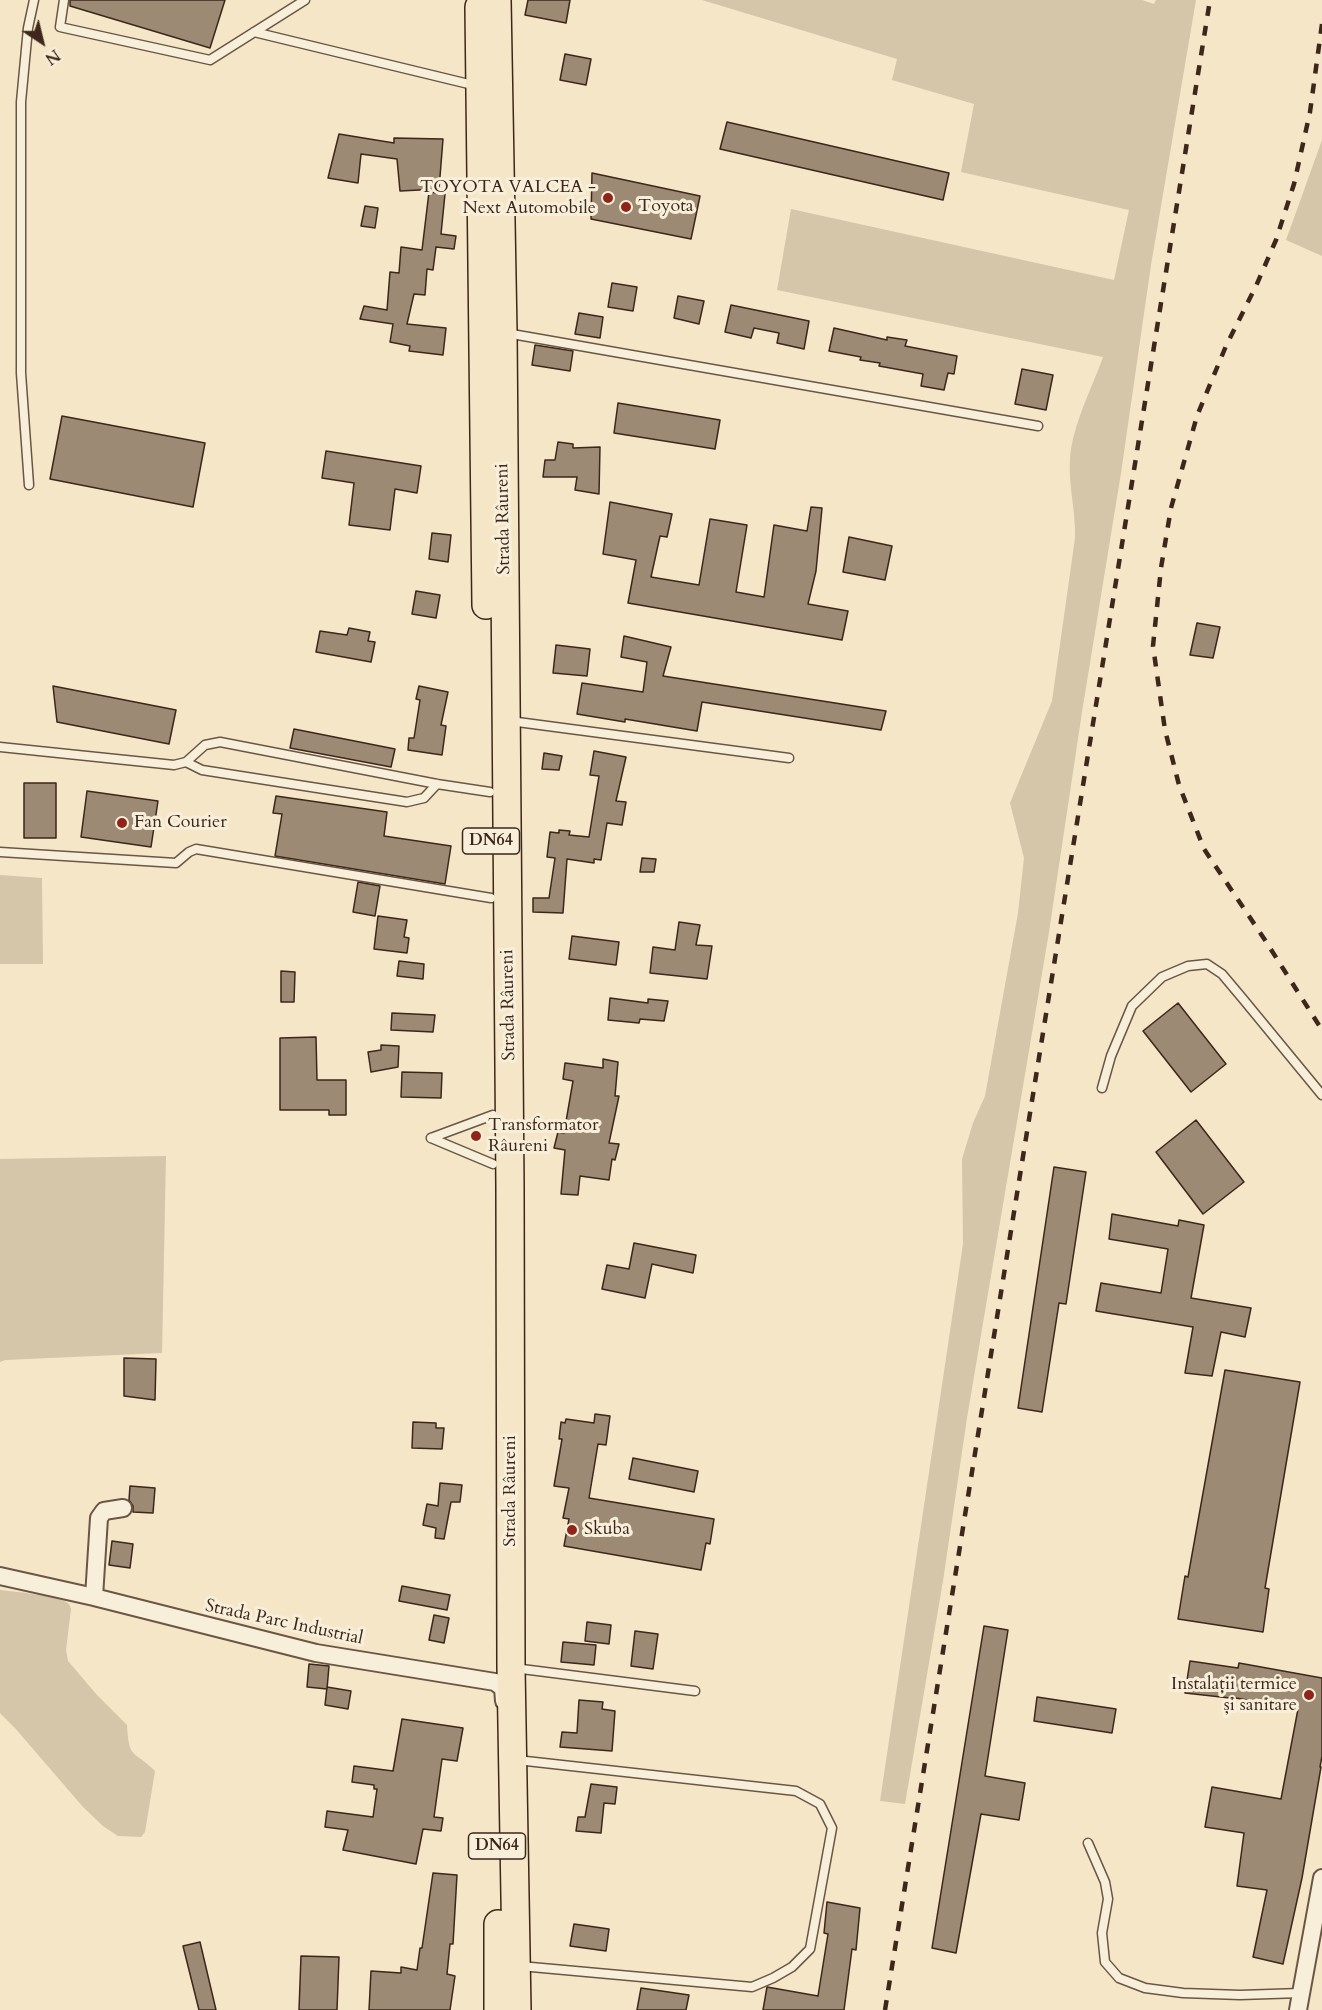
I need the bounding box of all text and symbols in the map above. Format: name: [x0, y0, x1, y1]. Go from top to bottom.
north arrow: [12, 12, 72, 72]
text: N: [40, 44, 64, 70]
place label: TOYOTA VALCEA - Next Automobile: [420, 177, 596, 219]
marker: TOYOTA VALCEA - Next Automobile: [601, 191, 615, 205]
place label: Toyota: [638, 196, 694, 218]
marker: Toyota: [619, 200, 633, 214]
street label: Strada Râureni: [492, 463, 516, 575]
place label: Fan Courier: [134, 812, 227, 834]
marker: Fan Courier: [115, 816, 129, 830]
road number: DN64: [462, 828, 520, 854]
street label: Strada Râureni: [497, 949, 521, 1061]
place label: Transformator Râureni: [488, 1115, 599, 1158]
marker: Transformator Râureni: [469, 1129, 483, 1143]
street label: Strada Râureni: [500, 1435, 522, 1547]
place label: Skuba: [584, 1519, 630, 1541]
marker: Skuba: [565, 1523, 579, 1537]
street label: Strada Parc Industrial: [203, 1596, 365, 1650]
place label: Instalații termice și sanitare: [1171, 1674, 1297, 1716]
marker: Instalații termice și sanitare: [1302, 1688, 1316, 1702]
road number: DN64: [468, 1833, 526, 1859]

